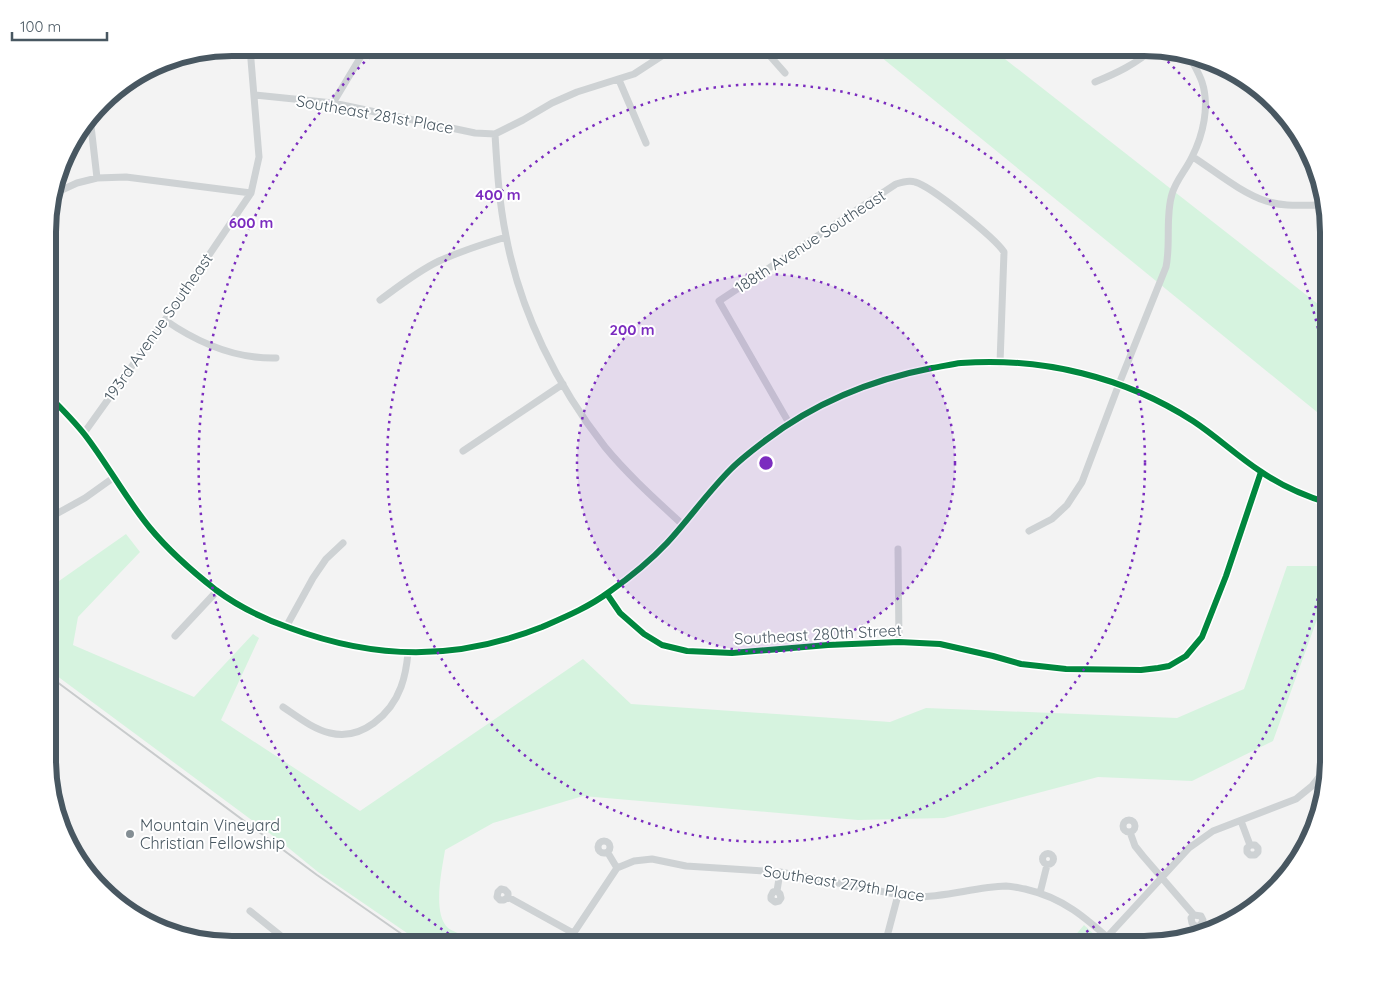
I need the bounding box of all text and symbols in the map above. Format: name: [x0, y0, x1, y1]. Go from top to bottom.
scale bar: [12, 10, 108, 42]
text: 100 m: [20, 17, 61, 36]
street label: Southeast 281st Place: [295, 90, 455, 138]
text: 400 m: [475, 185, 521, 204]
street label: 188th Avenue Southeast: [731, 185, 889, 297]
text: 600 m: [229, 213, 273, 232]
street label: 193rd Avenue Southeast: [99, 249, 217, 405]
text: 200 m: [610, 320, 655, 339]
centre of rings: [757, 454, 775, 472]
street label: Southeast 280th Street: [734, 620, 902, 648]
place label: Mountain Vineyard Christian Fellowship: [140, 815, 285, 853]
marker: Mountain Vineyard Christian Fellowship: [124, 828, 136, 840]
street label: Southeast 279th Place: [762, 860, 926, 906]

